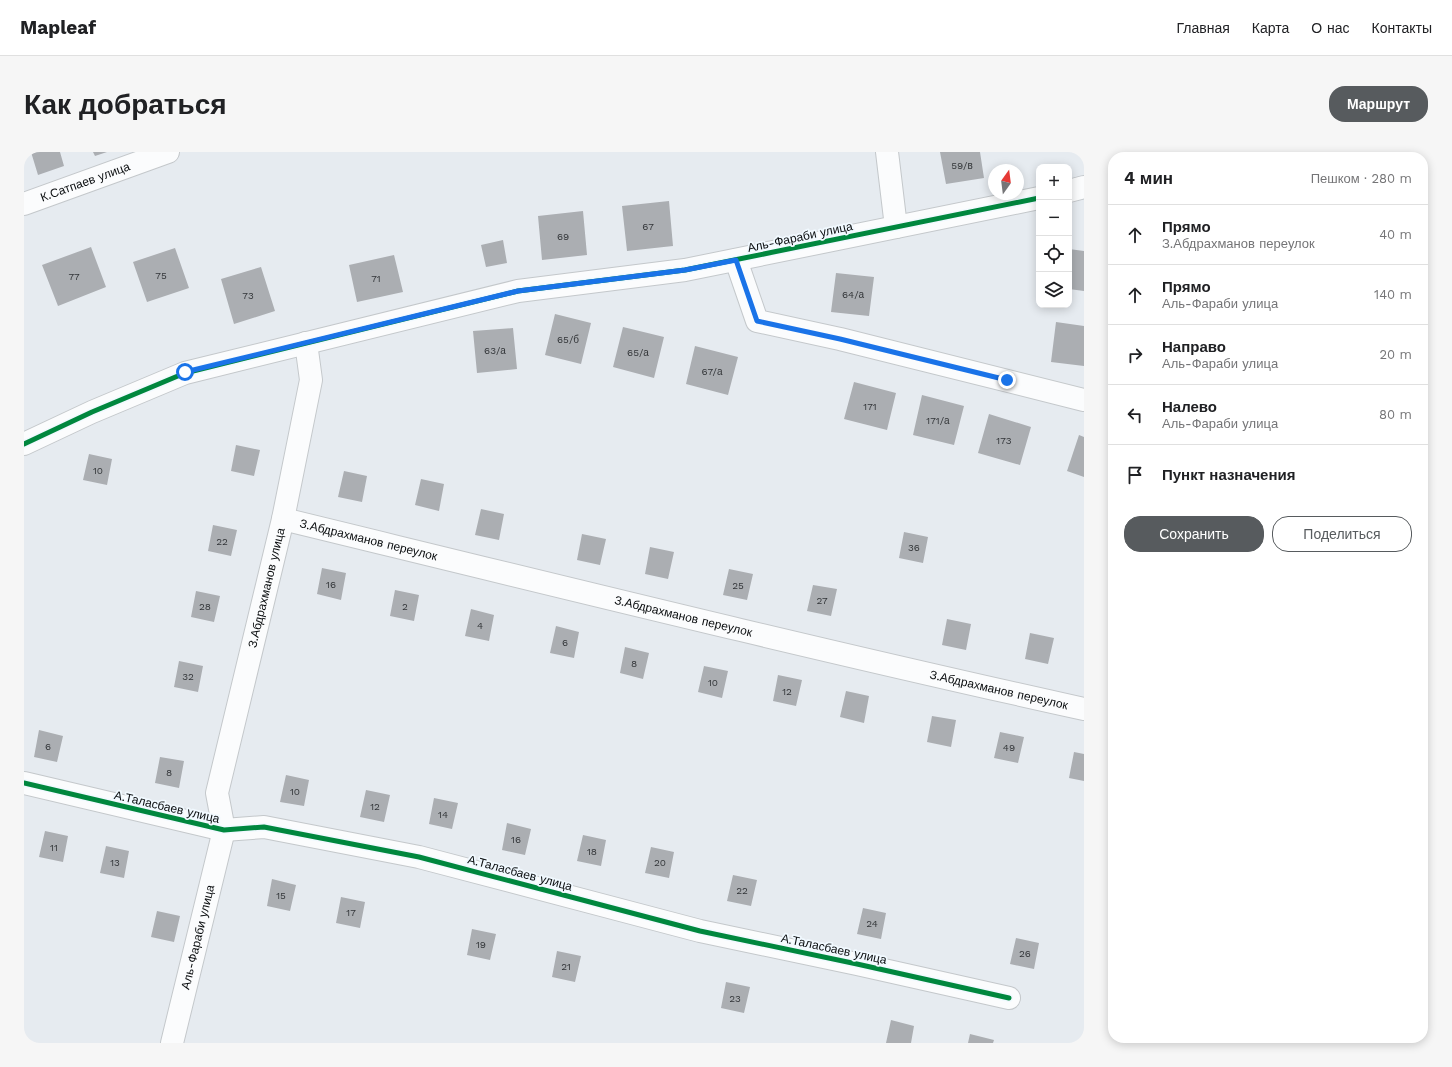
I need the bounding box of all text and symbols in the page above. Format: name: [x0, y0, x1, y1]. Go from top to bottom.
text: Mapleaf: [20, 16, 96, 39]
text: Главная: [1177, 20, 1230, 36]
text: Карта: [1252, 20, 1289, 36]
text: О нас: [1311, 20, 1350, 36]
text: Контакты: [1372, 20, 1432, 36]
button: Маршрут: [1329, 86, 1428, 122]
text: Как добраться: [24, 88, 227, 121]
street label: К.Сатпаев улица: [38, 159, 132, 205]
house number: 59/в: [951, 160, 973, 171]
north arrow: [988, 164, 1024, 200]
map controls: [1036, 164, 1072, 308]
button: +: [1036, 164, 1072, 200]
text: 4 мин: [1124, 168, 1173, 188]
text: Пешком · 280 m: [1311, 171, 1412, 186]
button: −: [1036, 200, 1072, 236]
text: Прямо: [1162, 218, 1211, 236]
street label: Аль-Фараби улица: [746, 219, 854, 255]
house number: 67: [642, 221, 654, 232]
icon: ahead: [1124, 224, 1146, 246]
text: 40 m: [1379, 227, 1412, 242]
house number: 69: [557, 231, 569, 242]
button: locate: [1036, 236, 1072, 272]
text: З.Абдрахманов переулок: [1162, 236, 1315, 251]
house number: 75: [155, 270, 167, 281]
house number: 77: [68, 271, 80, 282]
button: layers: [1036, 272, 1072, 308]
house number: 71: [371, 273, 381, 284]
text: Прямо: [1162, 278, 1211, 296]
icon: ahead: [1124, 284, 1146, 306]
text: 140 m: [1374, 287, 1412, 302]
house number: 64/а: [842, 289, 864, 300]
house number: 73: [242, 290, 254, 301]
text: Аль-Фараби улица: [1162, 296, 1278, 311]
house number: 65/б: [557, 334, 579, 345]
text: Направо: [1162, 338, 1226, 356]
icon: right: [1124, 344, 1146, 366]
house number: 63/а: [484, 345, 506, 356]
house number: 65/а: [627, 347, 649, 358]
text: 20 m: [1380, 347, 1412, 362]
text: Аль-Фараби улица: [1162, 356, 1278, 371]
route start: [176, 363, 194, 381]
house number: 67/а: [702, 366, 723, 377]
route end: [998, 371, 1016, 389]
text: Налево: [1162, 398, 1217, 416]
house number: 171: [863, 401, 877, 412]
icon: left: [1124, 404, 1146, 426]
text: 80 m: [1379, 407, 1412, 422]
house number: 171/а: [926, 415, 950, 426]
text: Аль-Фараби улица: [1162, 416, 1278, 431]
house number: 173: [996, 435, 1012, 446]
icon: arrive: [1124, 464, 1146, 486]
house number: 10: [93, 465, 103, 476]
text: Пункт назначения: [1162, 466, 1295, 484]
street label: З.Абдрахманов переулок: [298, 516, 440, 564]
button: Сохранить: [1124, 516, 1264, 552]
button: Поделиться: [1272, 516, 1412, 552]
street label: З.Абдрахманов улица: [245, 526, 288, 649]
house number: 22: [216, 536, 228, 547]
house number: 36: [908, 542, 920, 553]
house number: 16: [326, 579, 336, 590]
house number: 25: [732, 580, 744, 591]
street label: З.Абдрахманов переулок: [613, 593, 754, 640]
house number: 27: [816, 595, 828, 606]
house number: 28: [199, 601, 211, 612]
house number: 2: [402, 601, 408, 612]
house number: 4: [477, 620, 483, 631]
house number: 6: [562, 637, 568, 648]
house number: 8: [631, 658, 637, 669]
street label: З.Абдрахманов переулок: [928, 668, 1070, 712]
house number: 32: [182, 671, 194, 682]
house number: 10: [708, 677, 718, 688]
house number: 12: [782, 686, 792, 697]
house number: 6: [45, 741, 51, 752]
house number: 49: [1003, 742, 1015, 753]
house number: 8: [166, 767, 172, 778]
house number: 10: [290, 786, 300, 797]
street label: А.Таласбаев улица: [113, 788, 221, 826]
house number: 12: [370, 801, 380, 812]
house number: 14: [438, 809, 448, 820]
house number: 16: [511, 834, 521, 845]
house number: 11: [50, 842, 58, 853]
house number: 18: [587, 846, 597, 857]
street label: А.Таласбаев улица: [466, 852, 574, 894]
house number: 13: [110, 857, 120, 868]
house number: 20: [654, 857, 666, 868]
street label: Аль-Фараби улица: [178, 883, 217, 991]
house number: 22: [736, 885, 748, 896]
house number: 15: [276, 890, 286, 901]
house number: 17: [346, 907, 356, 918]
house number: 24: [866, 918, 878, 929]
street label: А.Таласбаев улица: [780, 931, 888, 967]
house number: 19: [476, 939, 486, 950]
house number: 26: [1019, 948, 1031, 959]
house number: 21: [561, 961, 571, 972]
house number: 23: [729, 993, 741, 1004]

